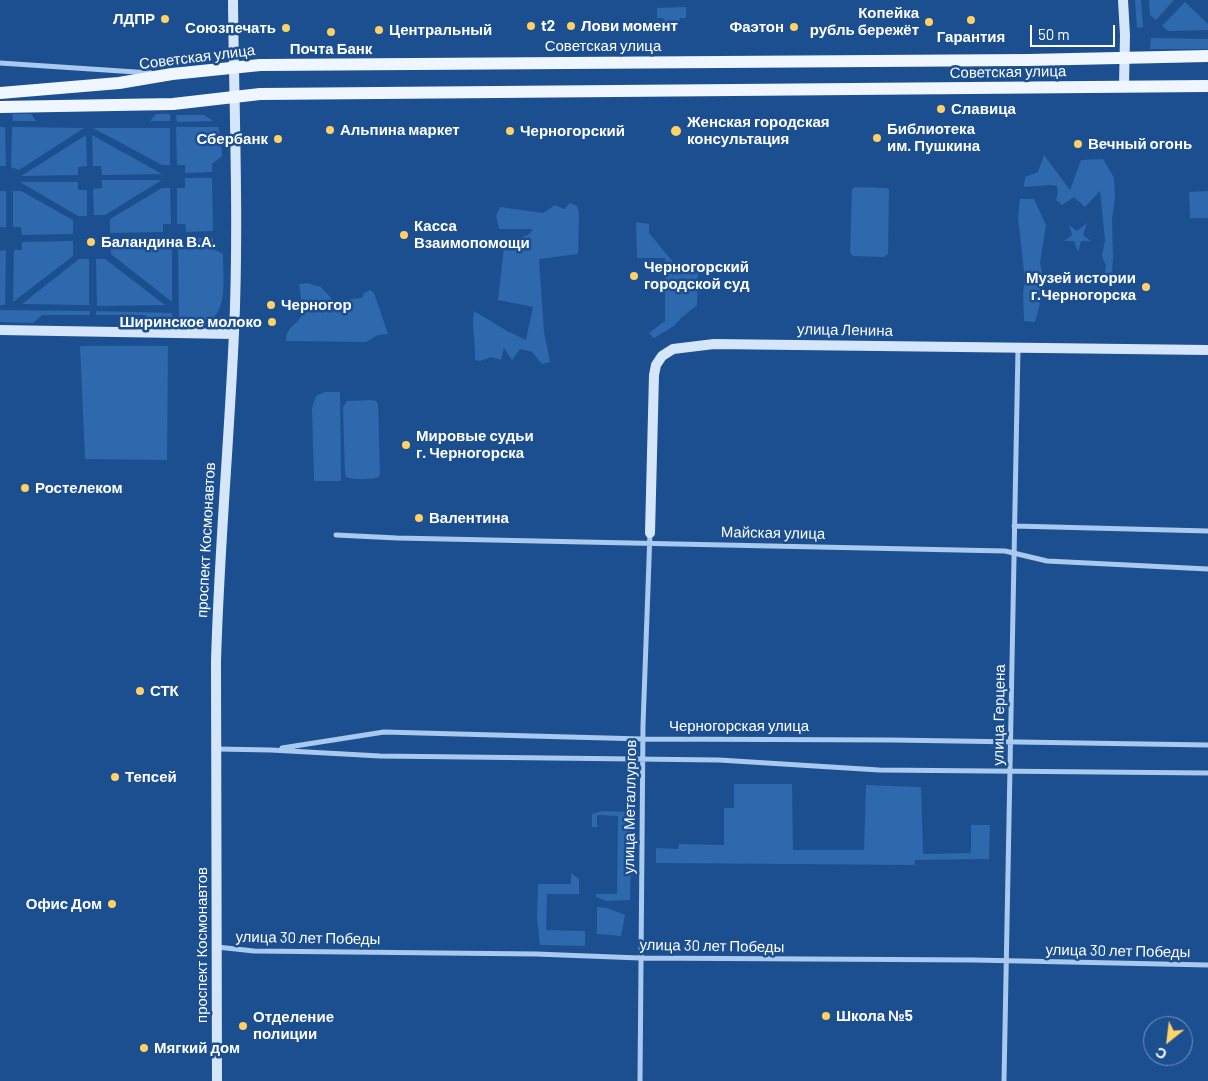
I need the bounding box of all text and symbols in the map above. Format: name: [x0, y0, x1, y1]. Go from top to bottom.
place label: Копейка рубль бережёт: [810, 4, 919, 39]
place label: ЛДПР: [113, 10, 155, 28]
marker: ЛДПР: [159, 13, 171, 25]
marker: Гарантия: [965, 14, 977, 26]
scale bar: [1033, 15, 1118, 47]
marker: Копейка рубль бережёт: [923, 16, 935, 28]
place label: t2: [541, 17, 555, 35]
place label: Лови момент: [581, 17, 678, 35]
place label: Фаэтон: [729, 18, 784, 36]
place label: Союзпечать: [185, 19, 276, 37]
marker: t2: [525, 20, 537, 32]
marker: Лови момент: [565, 20, 577, 32]
place label: Центральный: [389, 21, 492, 39]
marker: Фаэтон: [788, 21, 800, 33]
marker: Союзпечать: [280, 22, 292, 34]
marker: Центральный: [373, 24, 385, 36]
text: 50 m: [1038, 25, 1070, 43]
marker: Почта Банк: [325, 26, 337, 38]
place label: Гарантия: [937, 28, 1005, 46]
street label: Советская улица: [545, 37, 661, 55]
place label: Почта Банк: [290, 40, 372, 58]
street label: Советская улица: [138, 41, 256, 73]
street label: Советская улица: [950, 62, 1066, 82]
place label: Славица: [951, 100, 1016, 118]
marker: Славица: [935, 103, 947, 115]
place label: Женская городская консультация: [687, 113, 830, 148]
place label: Библиотека им. Пушкина: [887, 120, 980, 155]
place label: Альпина маркет: [340, 121, 460, 139]
place label: Черногорский: [520, 122, 625, 140]
marker: Альпина маркет: [324, 124, 336, 136]
marker: Женская городская консультация: [669, 124, 683, 138]
marker: Черногорский: [504, 125, 516, 137]
place label: Сбербанк: [196, 130, 268, 148]
marker: Библиотека им. Пушкина: [871, 132, 883, 144]
marker: Сбербанк: [272, 133, 284, 145]
place label: Вечный огонь: [1088, 135, 1192, 153]
marker: Вечный огонь: [1072, 138, 1084, 150]
place label: Касса Взаимопомощи: [414, 217, 530, 252]
marker: Касса Взаимопомощи: [398, 229, 410, 241]
place label: Баландина В.А.: [101, 233, 216, 251]
marker: Баландина В.А.: [85, 236, 97, 248]
place label: Черногорский городской суд: [644, 258, 750, 293]
place label: Музей истории г.Черногорска: [1026, 269, 1136, 304]
marker: Черногорский городской суд: [628, 270, 640, 282]
marker: Музей истории г.Черногорска: [1140, 281, 1152, 293]
place label: Черногор: [281, 296, 352, 314]
marker: Черногор: [265, 299, 277, 311]
place label: Ширинское молоко: [119, 313, 262, 331]
marker: Ширинское молоко: [266, 316, 278, 328]
street label: улица Ленина: [797, 320, 893, 340]
place label: Мировые судьи г. Черногорска: [416, 427, 534, 462]
marker: Мировые судьи г. Черногорска: [400, 439, 412, 451]
street label: проспект Космонавтов: [193, 462, 219, 618]
place label: Ростелеком: [35, 479, 123, 497]
marker: Ростелеком: [19, 482, 31, 494]
place label: Валентина: [429, 509, 509, 527]
marker: Валентина: [413, 512, 425, 524]
street label: Майская улица: [721, 523, 825, 543]
street label: улица Герцена: [989, 664, 1009, 766]
place label: СТК: [150, 682, 179, 700]
marker: СТК: [134, 685, 146, 697]
street label: Черногорская улица: [669, 717, 809, 735]
street label: улица Металлургов: [620, 740, 640, 874]
place label: Тепсей: [125, 768, 177, 786]
marker: Тепсей: [109, 771, 121, 783]
street label: проспект Космонавтов: [193, 867, 211, 1023]
place label: Офис Дом: [26, 895, 102, 913]
marker: Офис Дом: [106, 898, 118, 910]
street label: улица 30 лет Победы: [235, 928, 381, 948]
street label: улица 30 лет Победы: [639, 936, 785, 956]
street label: улица 30 лет Победы: [1045, 941, 1191, 961]
place label: Школа №5: [836, 1007, 913, 1025]
place label: Отделение полиции: [253, 1008, 334, 1043]
marker: Школа №5: [820, 1010, 832, 1022]
north arrow: [1143, 1016, 1193, 1066]
marker: Отделение полиции: [237, 1020, 249, 1032]
place label: Мягкий дом: [154, 1039, 240, 1057]
marker: Мягкий дом: [138, 1042, 150, 1054]
text: С: [1152, 1044, 1170, 1064]

